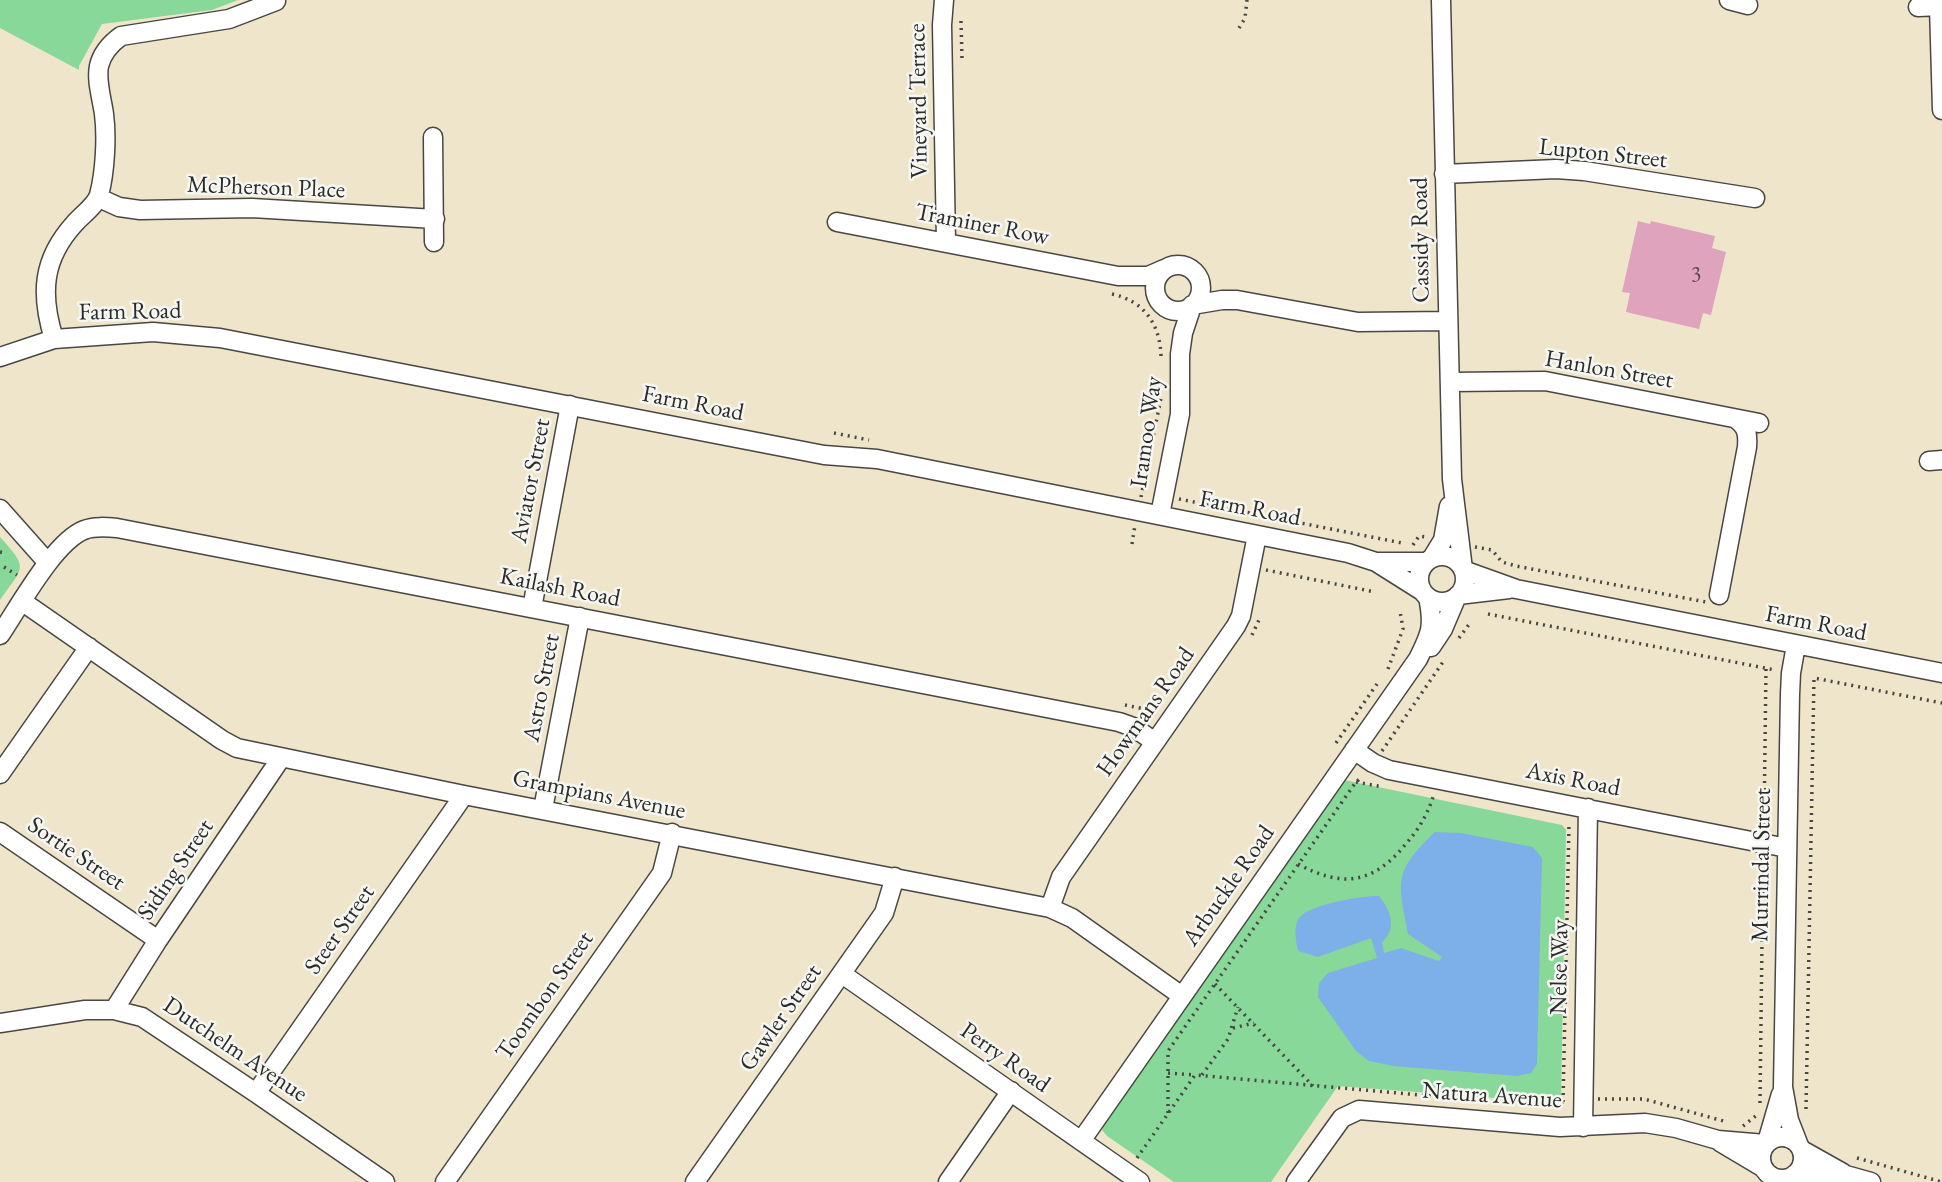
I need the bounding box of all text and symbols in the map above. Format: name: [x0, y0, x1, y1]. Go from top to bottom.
street label: Vineyard Terrace: [903, 23, 935, 179]
street label: Lupton Street: [1537, 133, 1669, 175]
street label: McPherson Place: [186, 171, 346, 205]
street label: Cassidy Road: [1406, 177, 1436, 303]
street label: Traminer Row: [913, 198, 1051, 252]
house number: 3: [1691, 262, 1701, 288]
street label: Farm Road: [78, 297, 182, 327]
street label: Hanlon Street: [1543, 345, 1675, 395]
street label: Iramoo Way: [1125, 374, 1169, 490]
street label: Farm Road: [640, 380, 746, 428]
street label: Aviator Street: [505, 416, 557, 546]
street label: Farm Road: [1197, 485, 1303, 533]
street label: Kailash Road: [497, 562, 623, 614]
street label: Farm Road: [1763, 600, 1869, 648]
street label: Astro Street: [517, 632, 567, 744]
street label: Howmans Road: [1091, 642, 1201, 782]
street label: Axis Road: [1523, 757, 1623, 803]
street label: Grampians Avenue: [510, 764, 688, 826]
street label: Murrindal Street: [1746, 788, 1778, 942]
street label: Sortie Street: [22, 811, 130, 897]
street label: Siding Street: [132, 814, 220, 926]
street label: Arbuckle Road: [1177, 820, 1281, 952]
street label: Steer Street: [299, 880, 381, 980]
street label: Nelse Way: [1545, 919, 1575, 1015]
street label: Toombon Street: [490, 926, 600, 1066]
street label: Gawler Street: [734, 959, 828, 1077]
street label: Dutchelm Avenue: [157, 991, 313, 1109]
street label: Perry Road: [955, 1017, 1055, 1099]
street label: Natura Avenue: [1421, 1077, 1563, 1115]

